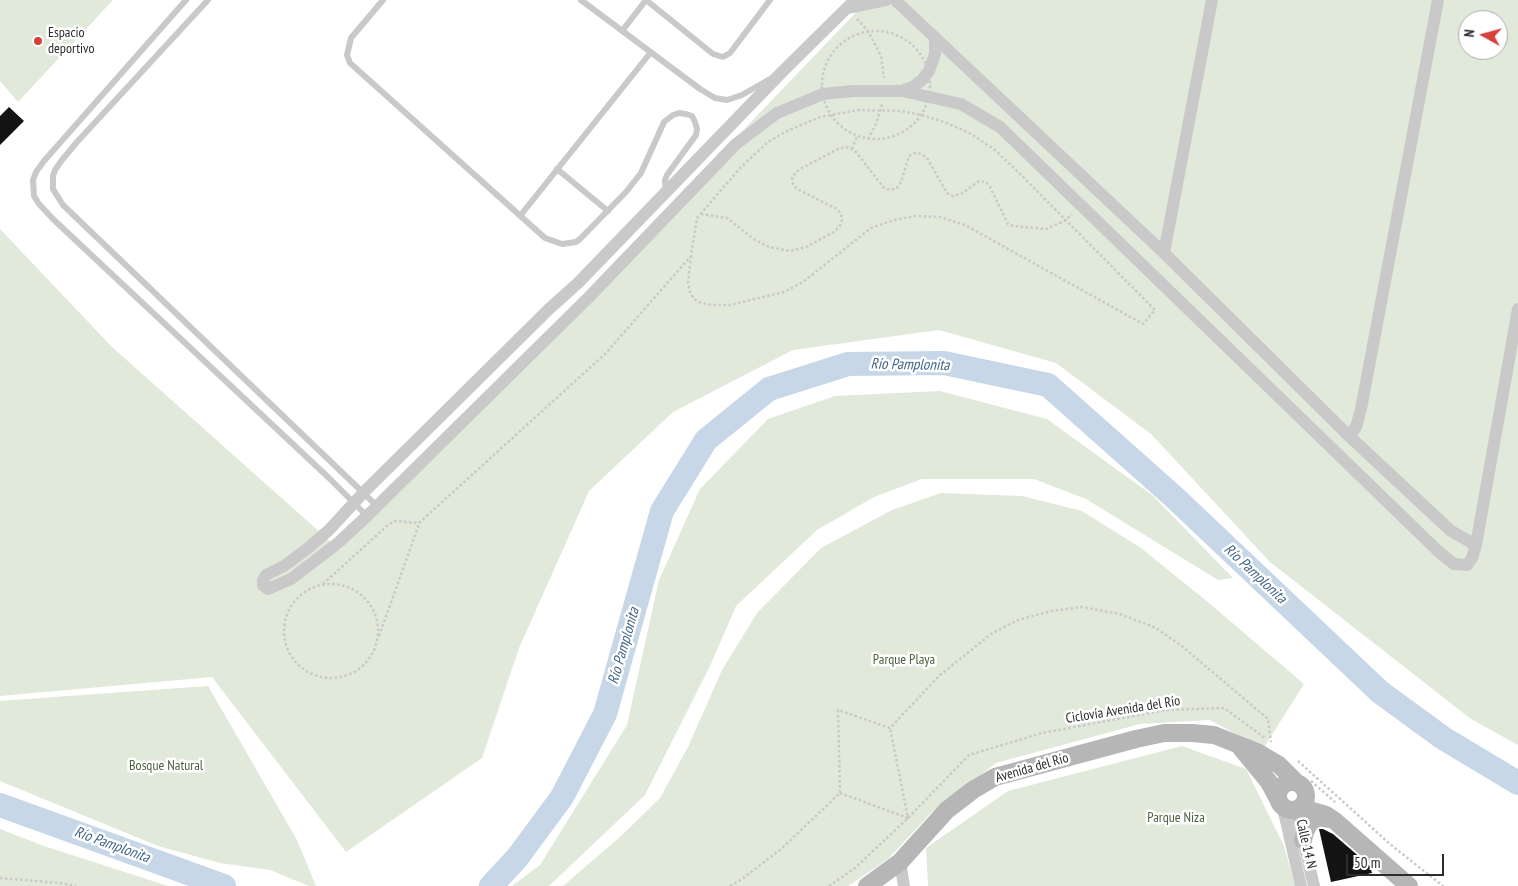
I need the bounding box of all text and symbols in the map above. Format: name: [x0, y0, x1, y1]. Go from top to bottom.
north arrow: [1458, 10, 1508, 60]
place label: Espacio deportivo: [48, 25, 95, 58]
text: N: [1460, 28, 1478, 38]
marker: Espacio deportivo: [32, 35, 44, 47]
water label: Río Pamplonita: [870, 355, 950, 375]
water label: Río Pamplonita: [1220, 541, 1290, 607]
water label: Río Pamplonita: [605, 606, 643, 686]
park label: Parque Playa: [873, 652, 935, 668]
street label: Ciclovía Avenida del Río: [1065, 693, 1181, 727]
street label: Avenida del Río: [994, 750, 1070, 786]
park label: Bosque Natural: [129, 758, 203, 774]
park label: Parque Niza: [1147, 810, 1205, 826]
street label: Calle 14 N: [1292, 818, 1320, 870]
water label: Río Pamplonita: [72, 823, 152, 867]
scale bar: [1348, 844, 1446, 876]
text: 50 m: [1354, 853, 1380, 872]

